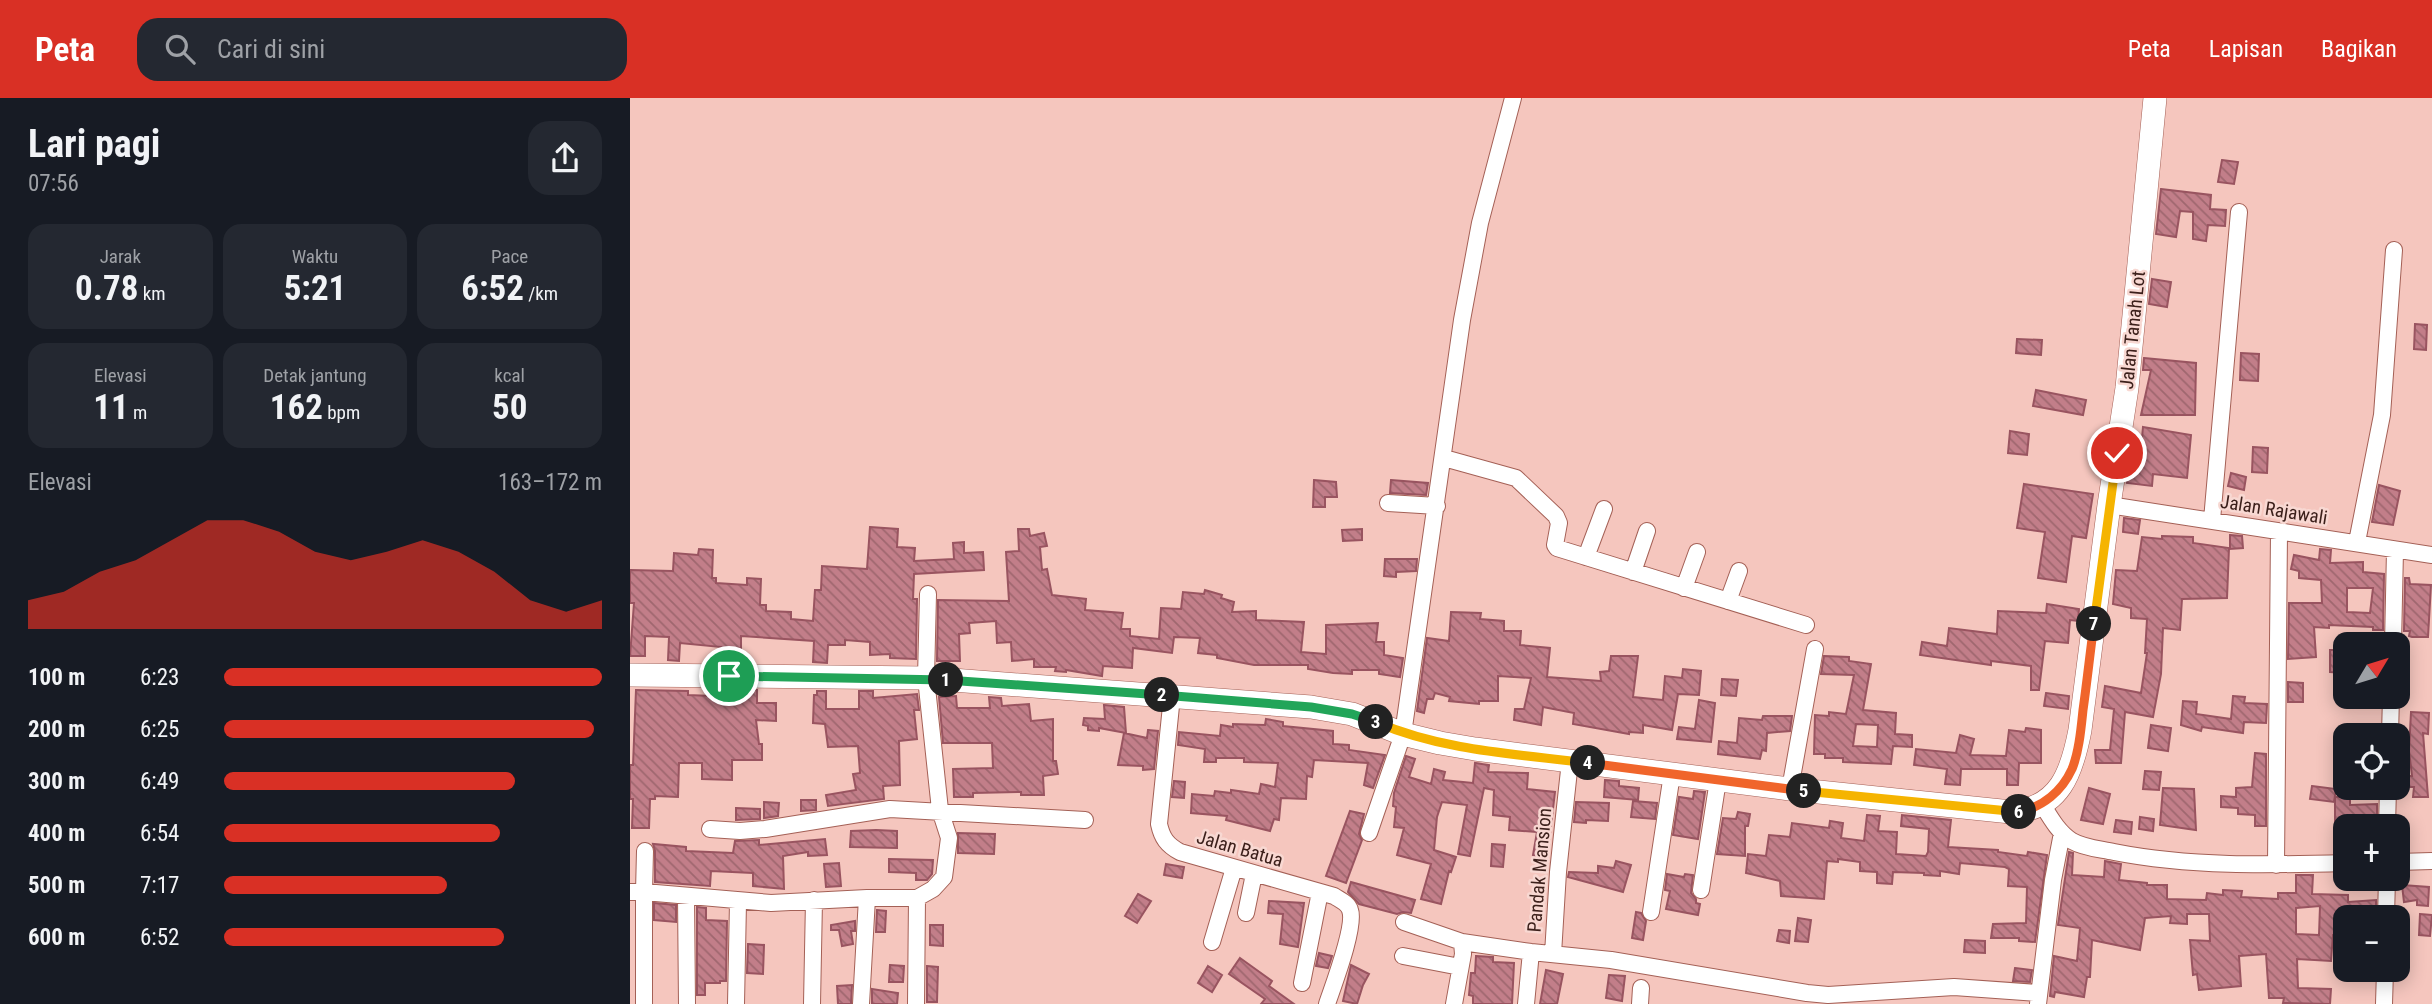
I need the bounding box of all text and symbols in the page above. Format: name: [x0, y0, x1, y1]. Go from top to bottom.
search box: [137, 18, 627, 81]
text: Peta: [35, 30, 95, 69]
icon: search: [161, 30, 199, 68]
text: Cari di sini: [217, 34, 325, 64]
text: Peta: [2128, 35, 2171, 63]
text: Lapisan: [2209, 35, 2283, 63]
text: Bagikan: [2321, 35, 2397, 63]
button: share: [528, 121, 602, 195]
text: Lari pagi: [28, 122, 160, 166]
text: 07:56: [28, 170, 79, 197]
text: Jarak: [100, 245, 141, 268]
text: Waktu: [292, 245, 338, 268]
text: Pace: [491, 245, 528, 268]
text: 0.78: [75, 268, 138, 309]
text: 5:21: [284, 268, 346, 309]
text: 6:52: [461, 268, 524, 309]
street label: Jalan Tanah Lot: [2115, 270, 2150, 390]
text: km: [138, 282, 166, 305]
text: /km: [524, 282, 558, 305]
text: Elevasi: [94, 364, 147, 387]
text: Detak jantung: [263, 364, 367, 387]
text: kcal: [494, 364, 525, 387]
text: 11: [93, 387, 129, 428]
text: 162: [270, 387, 323, 428]
text: 50: [492, 387, 527, 428]
text: m: [129, 401, 147, 424]
text: bpm: [323, 401, 360, 424]
pin: [2087, 423, 2147, 483]
icon: check: [2098, 434, 2136, 472]
text: Elevasi: [28, 469, 92, 496]
text: 163–172 m: [498, 469, 602, 496]
street label: Jalan Rajawali: [2219, 490, 2329, 529]
pin: 7: [2076, 606, 2112, 642]
text: 7: [2089, 612, 2098, 635]
north arrow: [2333, 632, 2410, 709]
map controls: [2333, 632, 2410, 982]
pin: [699, 646, 759, 706]
icon: arrive: [710, 657, 748, 695]
pin: 1: [928, 662, 964, 698]
text: 100 m: [28, 664, 85, 691]
text: 6:23: [140, 664, 179, 691]
text: 1: [941, 668, 950, 691]
pin: 2: [1144, 678, 1180, 712]
text: 2: [1157, 683, 1166, 706]
pin: 3: [1358, 704, 1394, 740]
text: 3: [1371, 710, 1380, 733]
text: 200 m: [28, 716, 85, 743]
text: 6:25: [140, 716, 179, 743]
button: locate: [2333, 723, 2410, 800]
pin: 4: [1570, 746, 1606, 780]
text: 4: [1583, 751, 1592, 774]
text: 300 m: [28, 768, 85, 795]
text: 6:49: [140, 768, 179, 795]
pin: 5: [1786, 774, 1822, 808]
text: 5: [1799, 779, 1808, 802]
pin: 6: [2002, 794, 2036, 830]
text: 6: [2014, 800, 2023, 823]
street label: Pandak Mansion: [1523, 807, 1556, 933]
button: +: [2333, 814, 2410, 891]
text: 400 m: [28, 820, 85, 847]
text: 6:54: [140, 820, 179, 847]
street label: Jalan Batua: [1194, 825, 1286, 872]
text: 500 m: [28, 872, 85, 899]
text: 7:17: [140, 872, 179, 899]
button: −: [2333, 905, 2410, 982]
text: 600 m: [28, 924, 85, 951]
text: 6:52: [140, 924, 179, 951]

